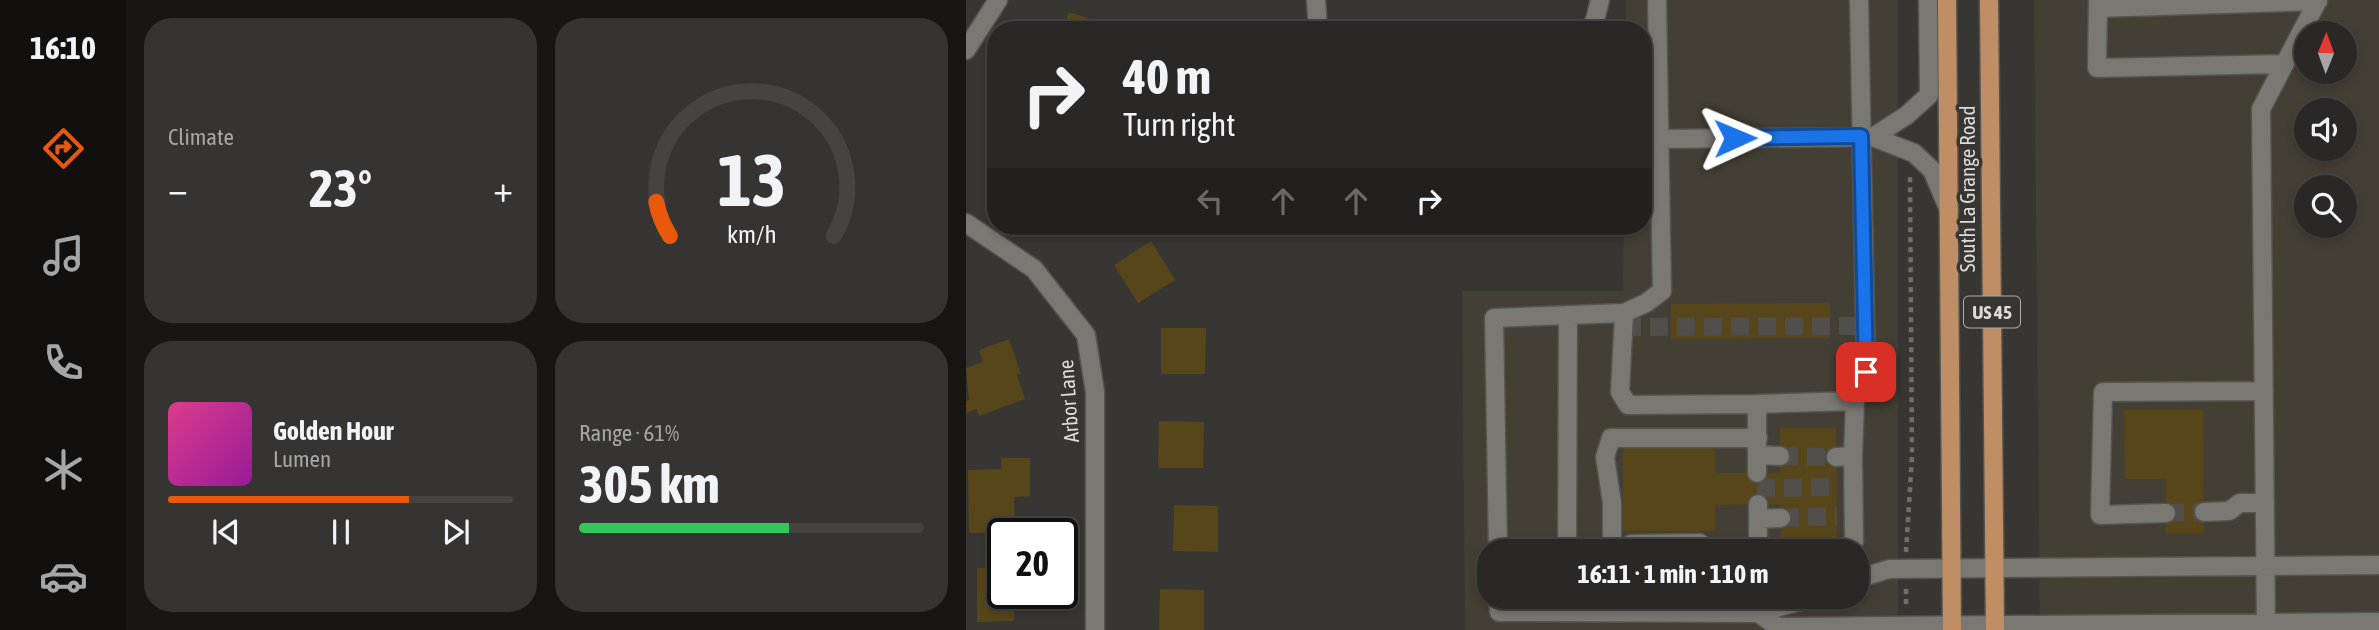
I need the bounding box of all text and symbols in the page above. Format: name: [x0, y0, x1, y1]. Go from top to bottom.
north arrow: [2294, 21, 2357, 84]
map controls: [2294, 21, 2357, 238]
text: 16:10: [30, 29, 96, 66]
text: 40 m: [1123, 48, 1211, 104]
icon: right: [1008, 49, 1099, 140]
button: sound: [2294, 98, 2357, 161]
position arrow: [1698, 101, 1772, 175]
text: Turn right: [1123, 106, 1236, 143]
street label: South La Grange Road: [1955, 106, 1979, 272]
icon: directions: [39, 124, 88, 173]
text: Climate: [168, 124, 234, 150]
text: 13: [717, 139, 786, 222]
text: 23°: [309, 158, 372, 218]
text: −: [168, 167, 188, 210]
text: +: [493, 167, 513, 210]
button: search: [2294, 175, 2357, 238]
icon: left: [1191, 182, 1229, 220]
icon: ahead: [1264, 182, 1302, 220]
icon: ahead: [1337, 182, 1375, 220]
icon: right: [1410, 182, 1448, 220]
text: km/h: [727, 220, 776, 248]
icon: music: [39, 231, 88, 280]
road number: US 45: [1964, 296, 2020, 328]
icon: phone: [39, 338, 88, 387]
pin: [1836, 342, 1896, 402]
icon: arrive: [1847, 353, 1885, 391]
street label: Arbor Lane: [1053, 359, 1083, 443]
text: Golden Hour: [273, 416, 393, 446]
text: Range · 61%: [579, 420, 679, 446]
icon: climate: [39, 445, 88, 494]
text: Lumen: [273, 446, 331, 472]
text: 305 km: [579, 454, 720, 514]
icon: previous: [207, 513, 245, 551]
icon: pause: [322, 513, 360, 551]
icon: next: [437, 513, 475, 551]
speed limit sign: 20: [987, 518, 1078, 609]
icon: car: [39, 552, 88, 601]
text: 16:11 · 1 min · 110 m: [1578, 559, 1768, 589]

